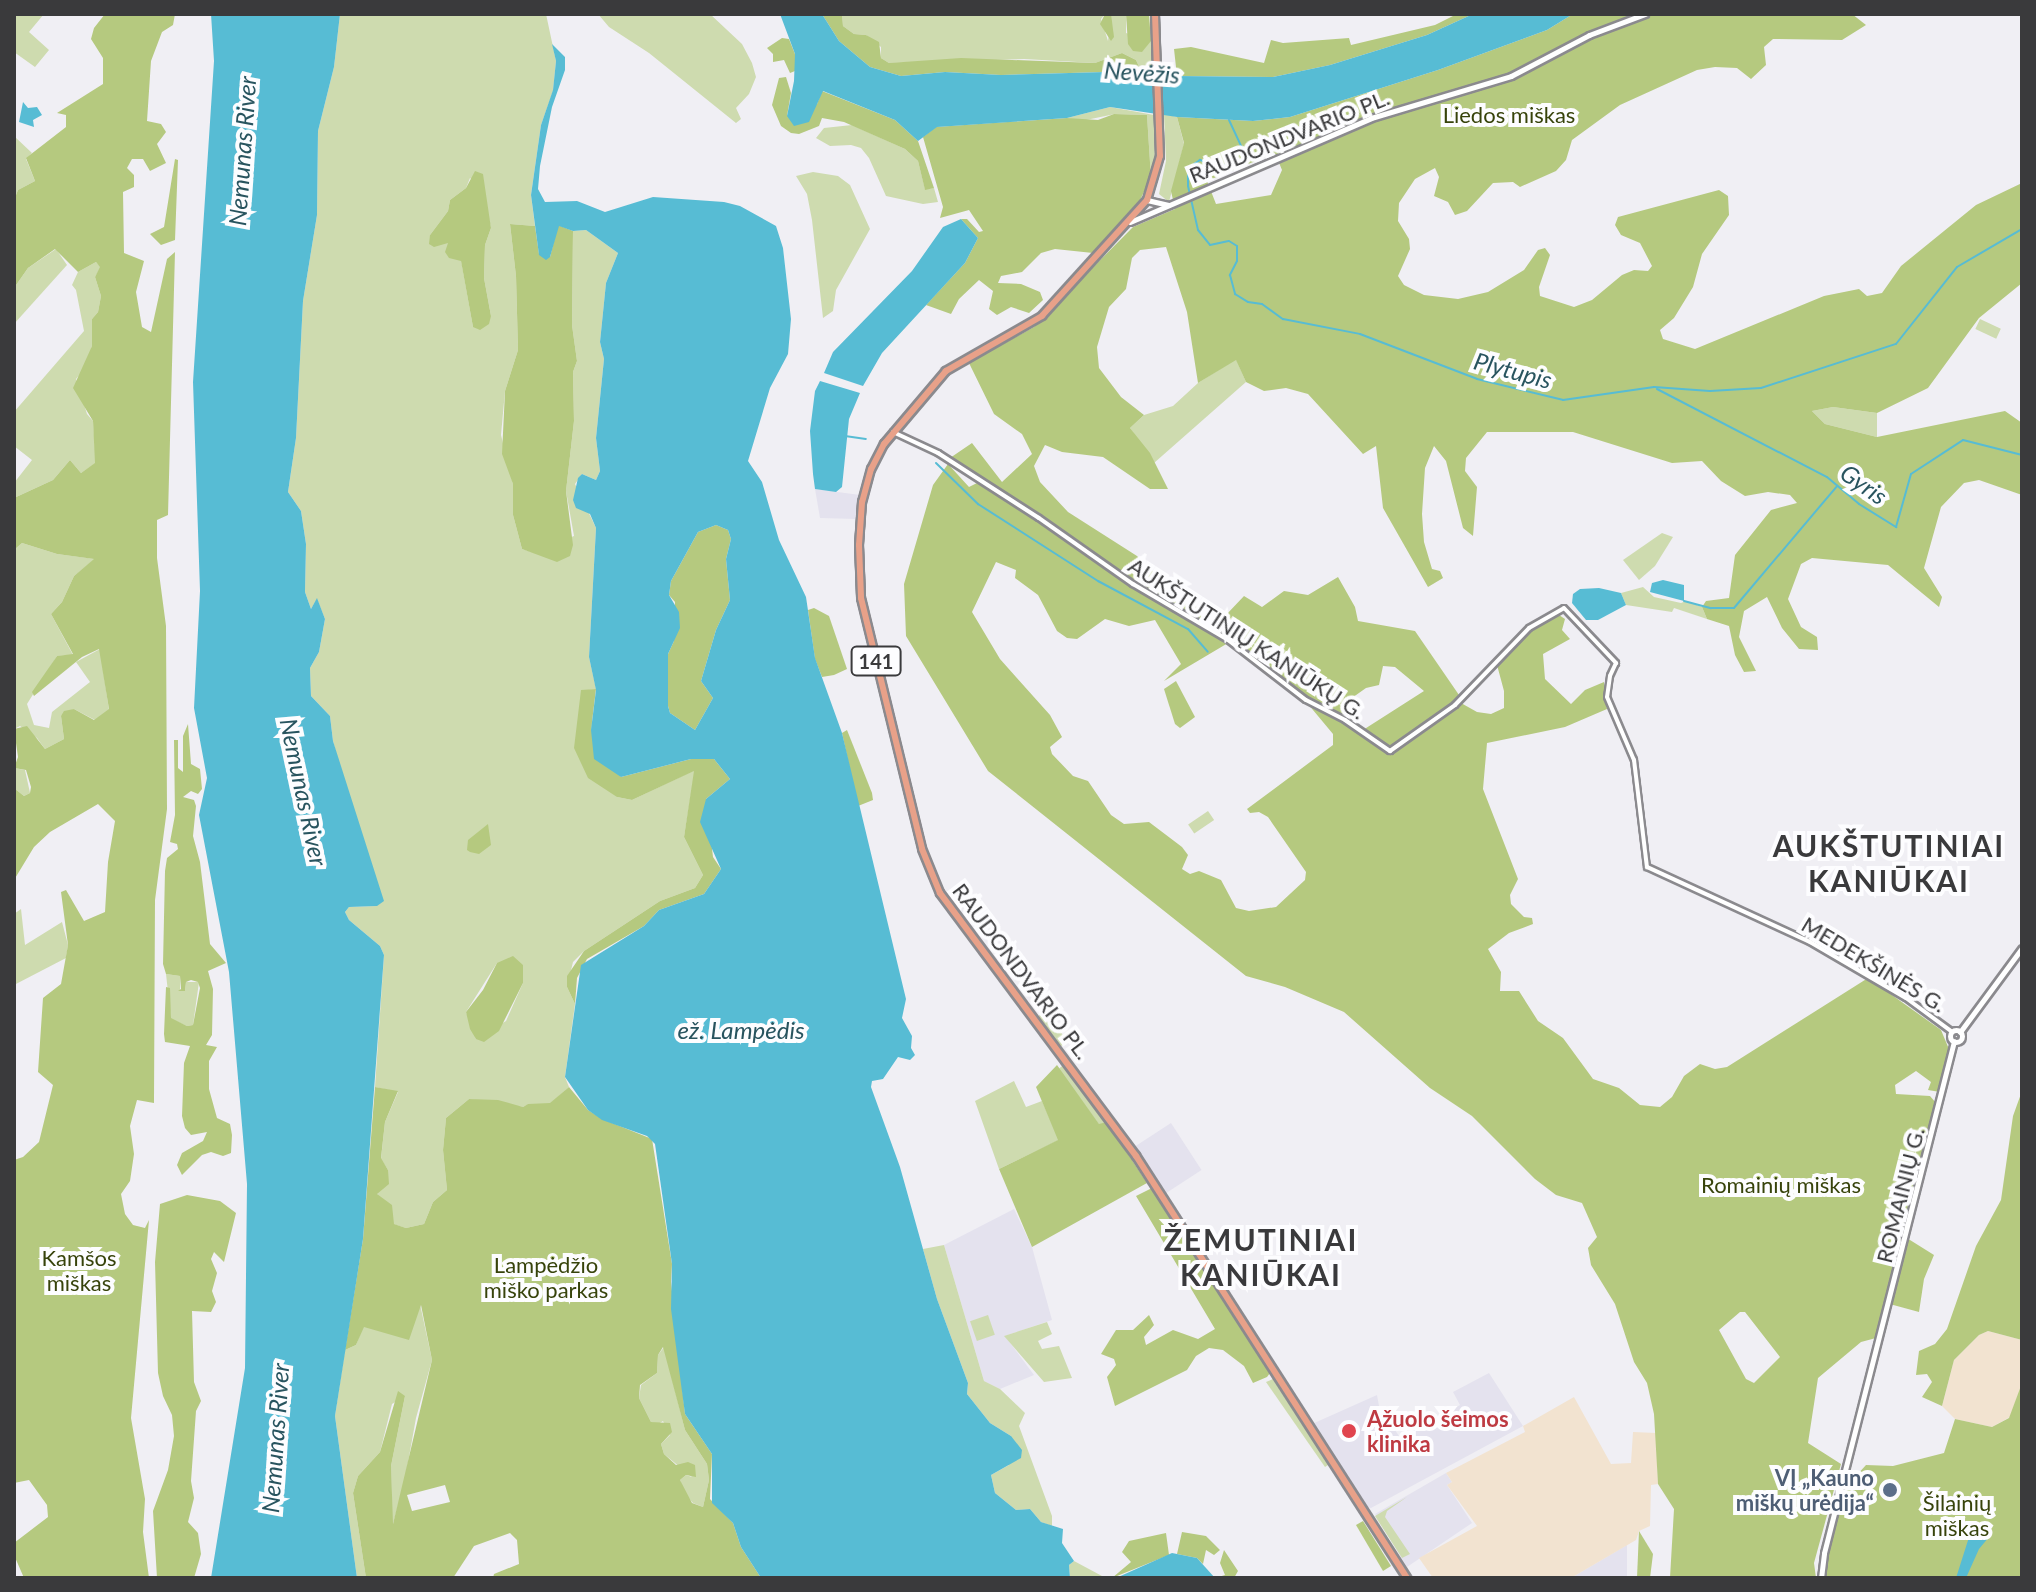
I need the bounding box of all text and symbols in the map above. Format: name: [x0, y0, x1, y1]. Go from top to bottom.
water label: Nevėžis: [1103, 55, 1181, 89]
water label: Nemunas River: [222, 75, 262, 227]
street label: RAUDONDVARIO PL.: [1185, 84, 1393, 188]
park label: Liedos miškas: [1443, 102, 1575, 128]
water label: Plytupis: [1471, 346, 1555, 394]
water label: Gyris: [1835, 458, 1893, 510]
street label: AUKŠTUTINIŲ KANIŪKŲ G.: [1124, 552, 1370, 724]
road number: 141: [850, 645, 902, 677]
water label: Nemunas River: [274, 716, 334, 868]
district label: AUKŠTUTINIAI KANIŪKAI: [1773, 827, 2005, 898]
street label: RAUDONDVARIO PL.: [947, 878, 1097, 1064]
street label: MEDEKŠINĖS G.: [1797, 911, 1951, 1017]
water label: ež. Lampėdis: [677, 1016, 805, 1044]
street label: ROMAINIŲ G.: [1870, 1124, 1930, 1266]
park label: Romainių miškas: [1701, 1172, 1861, 1198]
district label: ŽEMUTINIAI KANIŪKAI: [1164, 1221, 1358, 1292]
park label: Kamšos miškas: [41, 1244, 117, 1296]
park label: Lampėdžio miško parkas: [484, 1251, 608, 1302]
water label: Nemunas River: [255, 1362, 295, 1514]
place label: Ąžuolo šeimos klinika: [1367, 1405, 1509, 1456]
marker: Ąžuolo šeimos klinika: [1338, 1420, 1360, 1442]
place label: VĮ „Kauno miškų urėdija“: [1736, 1464, 1874, 1516]
marker: VĮ „Kauno miškų urėdija“: [1881, 1481, 1899, 1499]
park label: Šilainių miškas: [1923, 1489, 1991, 1540]

